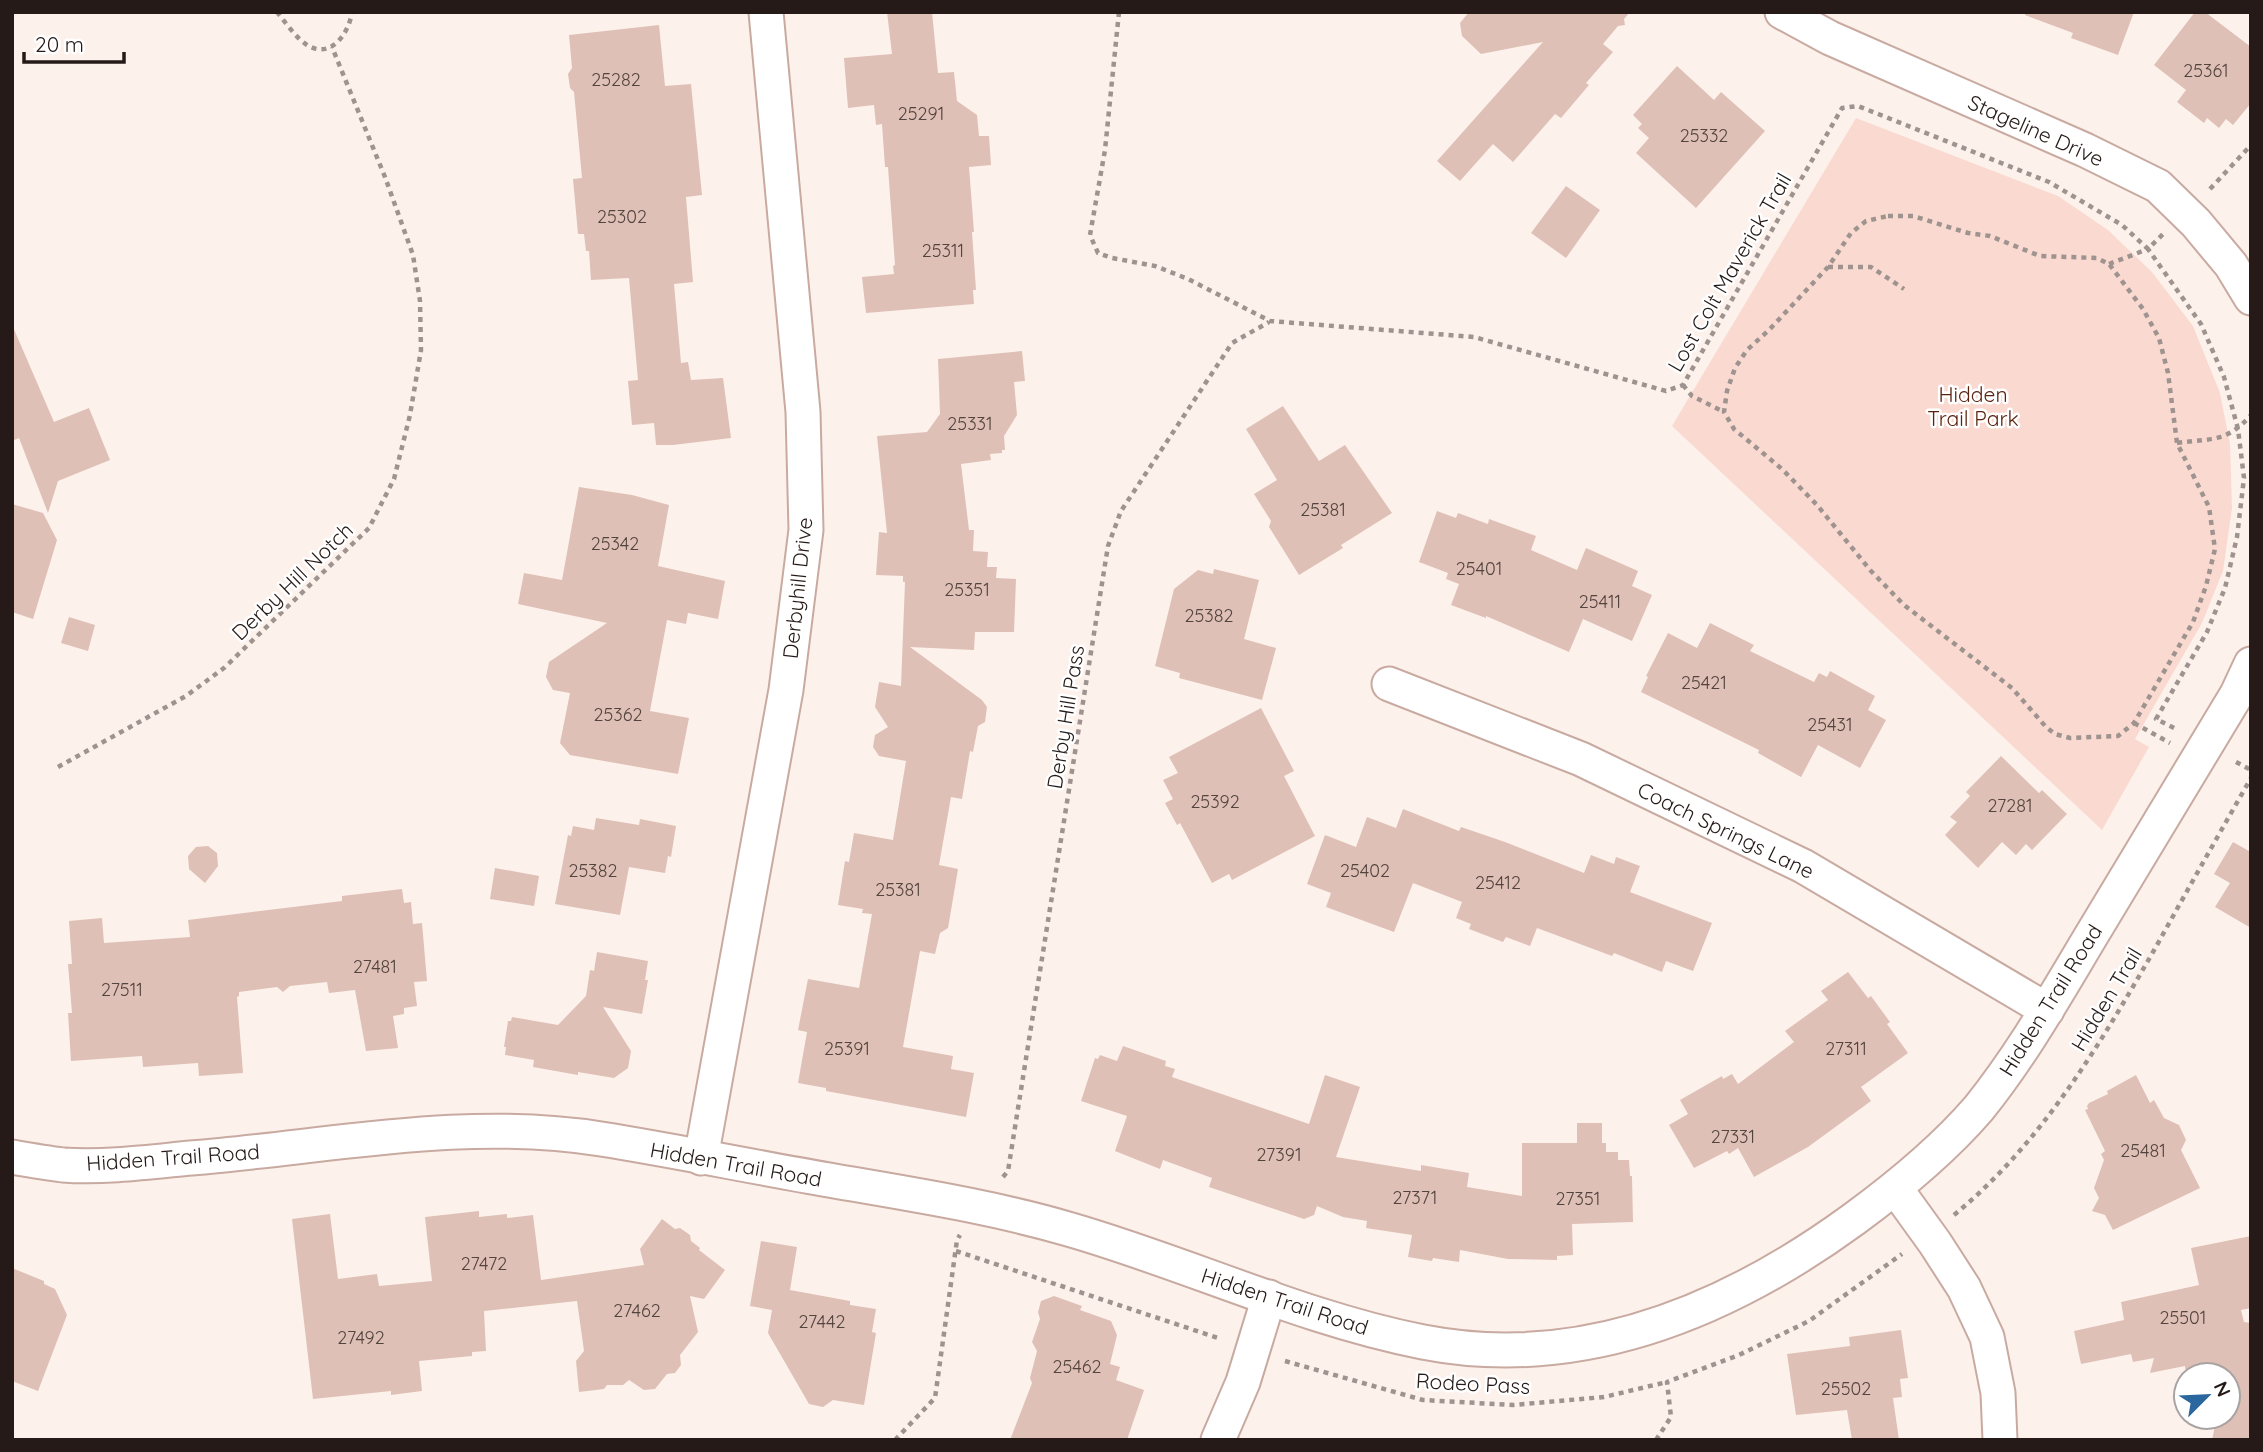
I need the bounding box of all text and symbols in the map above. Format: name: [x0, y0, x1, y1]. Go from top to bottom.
scale bar: [24, 21, 124, 65]
text: 20 m: [35, 31, 84, 57]
house number: 25361: [2183, 59, 2229, 82]
house number: 25282: [591, 68, 641, 91]
street label: Stageline Drive: [1964, 88, 2108, 172]
house number: 25291: [898, 102, 944, 125]
house number: 25332: [1680, 124, 1728, 147]
street label: Lost Colt Maverick Trail: [1661, 168, 1797, 376]
house number: 25302: [597, 205, 647, 228]
house number: 25311: [922, 239, 964, 262]
park label: Hidden Trail Park: [1927, 381, 2019, 431]
house number: 25331: [947, 412, 993, 435]
house number: 25381: [1300, 498, 1346, 521]
street label: Derbyhill Drive: [777, 516, 817, 660]
street label: Derby Hill Notch: [226, 517, 358, 645]
house number: 25342: [591, 532, 639, 555]
house number: 25401: [1456, 557, 1502, 580]
house number: 25351: [944, 578, 990, 601]
house number: 25411: [1579, 590, 1621, 613]
house number: 25382: [1185, 604, 1233, 627]
street label: Derby Hill Pass: [1041, 643, 1089, 791]
house number: 25421: [1681, 671, 1727, 694]
house number: 25362: [594, 703, 642, 726]
house number: 25431: [1807, 713, 1853, 736]
street label: Coach Springs Lane: [1633, 776, 1819, 884]
house number: 25392: [1190, 790, 1240, 813]
house number: 27281: [1987, 794, 2033, 817]
house number: 25382: [569, 859, 617, 882]
house number: 25402: [1340, 859, 1390, 882]
house number: 25412: [1475, 871, 1521, 894]
house number: 25381: [875, 878, 921, 901]
street label: Hidden Trail Road: [1993, 919, 2107, 1081]
street label: Hidden Trail: [2065, 943, 2147, 1055]
house number: 27481: [353, 955, 397, 978]
house number: 27511: [101, 978, 143, 1001]
house number: 25391: [824, 1037, 870, 1060]
house number: 27311: [1825, 1037, 1867, 1060]
house number: 27331: [1711, 1125, 1755, 1148]
street label: Hidden Trail Road: [648, 1136, 824, 1192]
street label: Hidden Trail Road: [85, 1138, 261, 1176]
house number: 25481: [2120, 1139, 2166, 1162]
house number: 27391: [1256, 1143, 1302, 1166]
house number: 27371: [1392, 1186, 1438, 1209]
house number: 27351: [1556, 1187, 1600, 1210]
house number: 27472: [461, 1252, 507, 1275]
street label: Hidden Trail Road: [1198, 1262, 1372, 1340]
house number: 27462: [613, 1299, 661, 1322]
house number: 25501: [2160, 1306, 2206, 1329]
house number: 27442: [798, 1310, 846, 1333]
house number: 27492: [337, 1326, 385, 1349]
house number: 25462: [1053, 1355, 1101, 1378]
north arrow: [2172, 1361, 2242, 1431]
street label: Rodeo Pass: [1415, 1367, 1531, 1399]
house number: 25502: [1821, 1377, 1871, 1400]
text: N: [2209, 1378, 2236, 1400]

